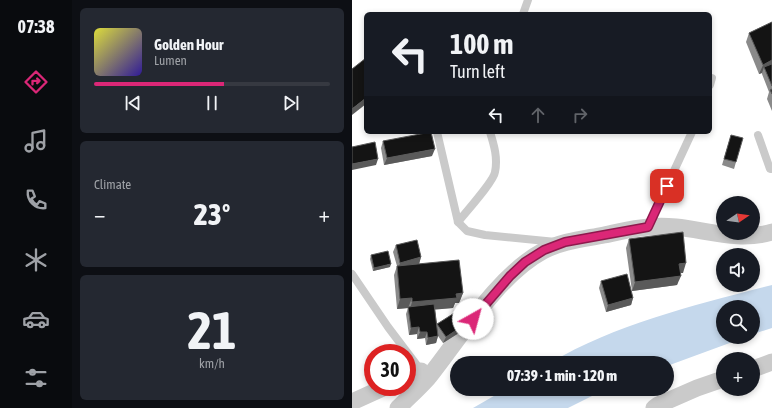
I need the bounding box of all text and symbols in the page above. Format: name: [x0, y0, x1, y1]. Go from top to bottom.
text: 07:38: [17, 16, 55, 37]
icon: left: [384, 28, 436, 80]
text: 100 m: [450, 28, 513, 60]
text: Golden Hour: [154, 36, 224, 53]
text: Lumen: [154, 53, 187, 68]
text: Turn left: [450, 61, 505, 82]
icon: directions: [22, 68, 50, 96]
icon: previous: [122, 92, 144, 114]
icon: pause: [201, 92, 223, 114]
icon: next: [280, 92, 302, 114]
icon: left: [485, 104, 507, 126]
icon: ahead: [527, 104, 549, 126]
icon: right: [569, 104, 591, 126]
icon: music: [22, 127, 50, 155]
pin: [650, 169, 684, 203]
icon: arrive: [656, 175, 678, 197]
text: Climate: [94, 177, 131, 192]
icon: phone: [22, 186, 50, 214]
north arrow: [716, 196, 760, 240]
map controls: [716, 196, 760, 396]
text: 23°: [194, 197, 230, 231]
text: −: [94, 201, 105, 227]
text: +: [319, 201, 330, 227]
icon: climate: [22, 246, 50, 274]
button: sound: [716, 248, 760, 292]
position arrow: [452, 298, 494, 340]
text: 21: [188, 300, 236, 360]
button: search: [716, 300, 760, 344]
icon: car: [22, 305, 50, 333]
speed limit sign: 30: [364, 344, 416, 396]
button: +: [716, 352, 760, 396]
text: km/h: [199, 356, 225, 371]
icon: filters: [22, 364, 50, 392]
text: 07:39 · 1 min · 120 m: [507, 367, 617, 384]

